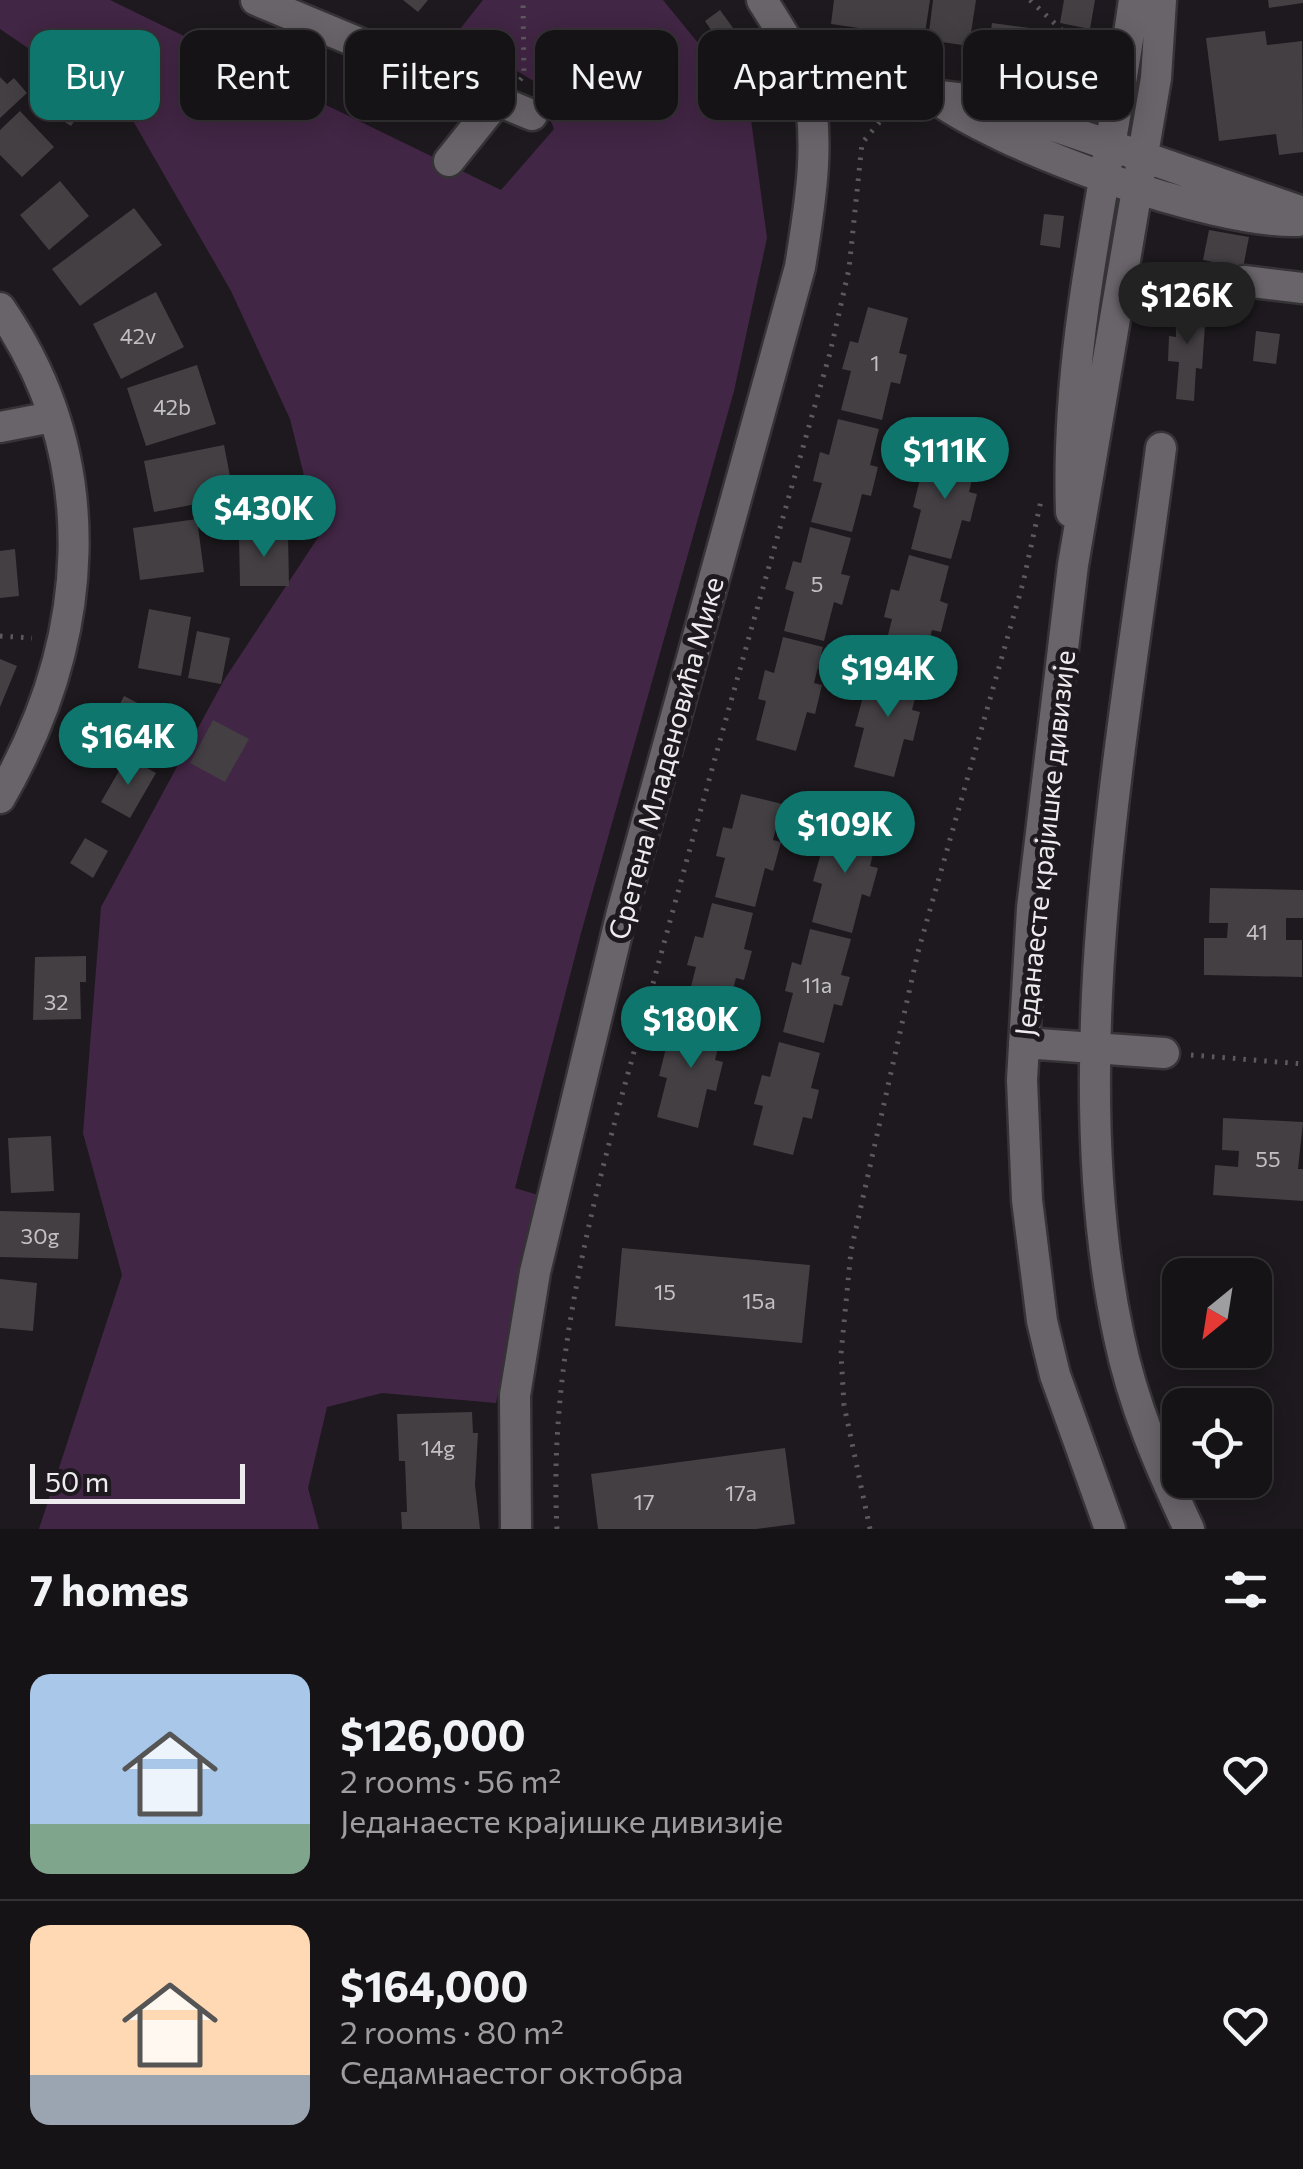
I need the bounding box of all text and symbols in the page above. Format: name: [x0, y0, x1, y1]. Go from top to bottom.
chip: Buy: [30, 30, 160, 120]
chip: Rent: [180, 30, 325, 120]
chip: Filters: [345, 30, 515, 120]
chip: New: [535, 30, 678, 120]
chip: Apartment: [698, 30, 943, 120]
chip: House: [963, 30, 1134, 120]
pin: $126K: [1117, 262, 1257, 347]
text: $126K: [1141, 274, 1233, 314]
house number: 42v: [120, 322, 156, 349]
house number: 1: [870, 349, 880, 376]
house number: 42b: [153, 393, 191, 420]
pin: $111K: [875, 417, 1015, 502]
text: $111K: [903, 429, 987, 469]
pin: $430K: [194, 475, 334, 560]
text: $430K: [214, 487, 314, 527]
house number: 5: [811, 570, 823, 597]
street label: Сретена Младеновића Мике: [600, 573, 730, 943]
pin: $194K: [818, 635, 958, 720]
text: $194K: [841, 647, 935, 687]
street label: Једанаесте крајишке дивизије: [1007, 648, 1081, 1038]
pin: $164K: [58, 703, 198, 788]
text: $164K: [81, 715, 175, 755]
pin: $109K: [775, 791, 915, 876]
text: $109K: [797, 803, 893, 843]
house number: 41: [1246, 918, 1268, 945]
house number: 11a: [802, 971, 832, 998]
pin: $180K: [621, 986, 761, 1071]
house number: 32: [44, 988, 68, 1015]
text: $180K: [643, 998, 739, 1038]
house number: 55: [1255, 1145, 1281, 1172]
house number: 30g: [21, 1222, 59, 1249]
north arrow: [1162, 1258, 1272, 1368]
map controls: [1162, 1258, 1272, 1498]
house number: 15: [654, 1278, 676, 1305]
house number: 15a: [742, 1287, 776, 1314]
button: locate: [1162, 1388, 1272, 1498]
house number: 14g: [421, 1434, 455, 1461]
scale bar: [30, 1459, 245, 1504]
text: 50 m: [45, 1464, 109, 1498]
house number: 17a: [725, 1479, 757, 1506]
house number: 17: [633, 1488, 655, 1515]
icon: filters: [1218, 1562, 1273, 1617]
text: 7 homes: [30, 1563, 189, 1615]
text: $126,000: [340, 1708, 526, 1760]
icon: home: [110, 1714, 230, 1834]
icon: heart: [1218, 1747, 1273, 1802]
text: 2 rooms · 56 m²: [340, 1760, 561, 1800]
text: Једанаесте крајишке дивизије: [340, 1800, 783, 1840]
text: $164,000: [340, 1959, 528, 2011]
icon: home: [110, 1965, 230, 2085]
icon: heart: [1218, 1998, 1273, 2053]
text: 2 rooms · 80 m²: [340, 2011, 564, 2051]
text: Седамнаестог октобра: [340, 2051, 683, 2091]

